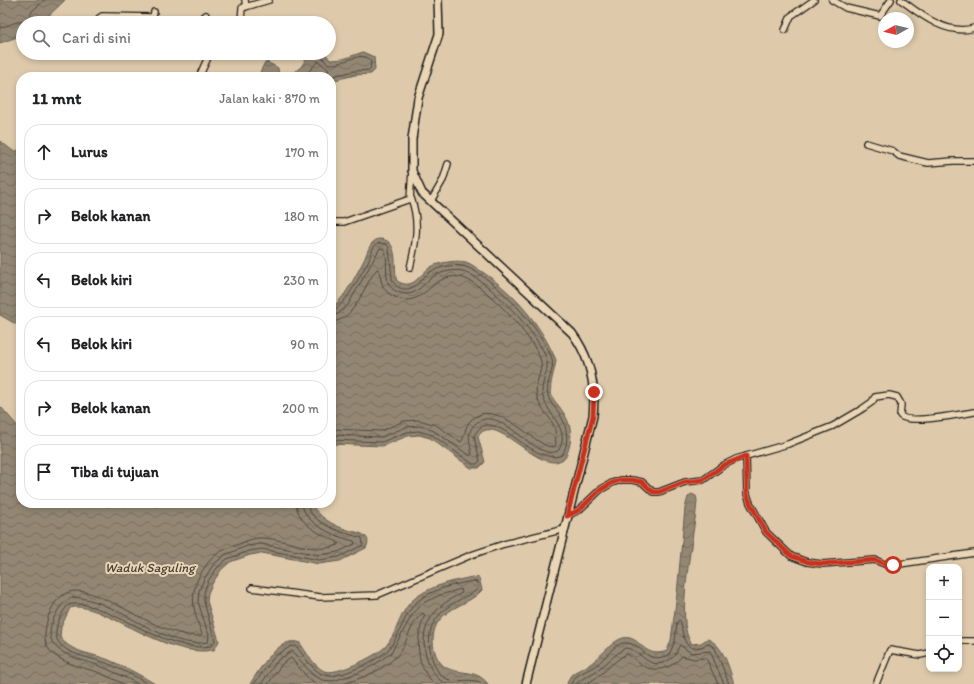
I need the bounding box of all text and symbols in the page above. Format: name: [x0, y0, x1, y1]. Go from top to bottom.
north arrow: [878, 12, 914, 48]
search box: [16, 16, 336, 60]
icon: search: [30, 27, 52, 49]
text: Cari di sini: [62, 29, 131, 47]
text: 11 mnt: [32, 88, 81, 108]
text: Jalan kaki · 870 m: [219, 91, 320, 106]
icon: ahead: [33, 141, 55, 163]
text: Lurus: [71, 143, 108, 161]
text: 170 m: [285, 145, 319, 160]
icon: right: [33, 205, 55, 227]
text: Belok kanan: [71, 207, 151, 225]
text: 180 m: [284, 209, 319, 224]
icon: left: [33, 269, 55, 291]
text: Belok kiri: [71, 271, 132, 289]
text: 230 m: [283, 273, 319, 288]
icon: left: [33, 333, 55, 355]
text: Belok kiri: [71, 335, 132, 353]
text: 90 m: [290, 337, 319, 352]
route end: [585, 383, 603, 401]
icon: right: [33, 397, 55, 419]
text: Belok kanan: [71, 399, 151, 417]
text: 200 m: [282, 401, 319, 416]
icon: arrive: [33, 461, 55, 483]
text: Tiba di tujuan: [71, 463, 159, 481]
route start: [884, 556, 902, 574]
water label: Waduk Saguling: [105, 560, 197, 575]
map controls: [926, 564, 962, 672]
button: +: [926, 564, 962, 600]
button: −: [926, 600, 962, 636]
button: locate: [926, 636, 962, 672]

